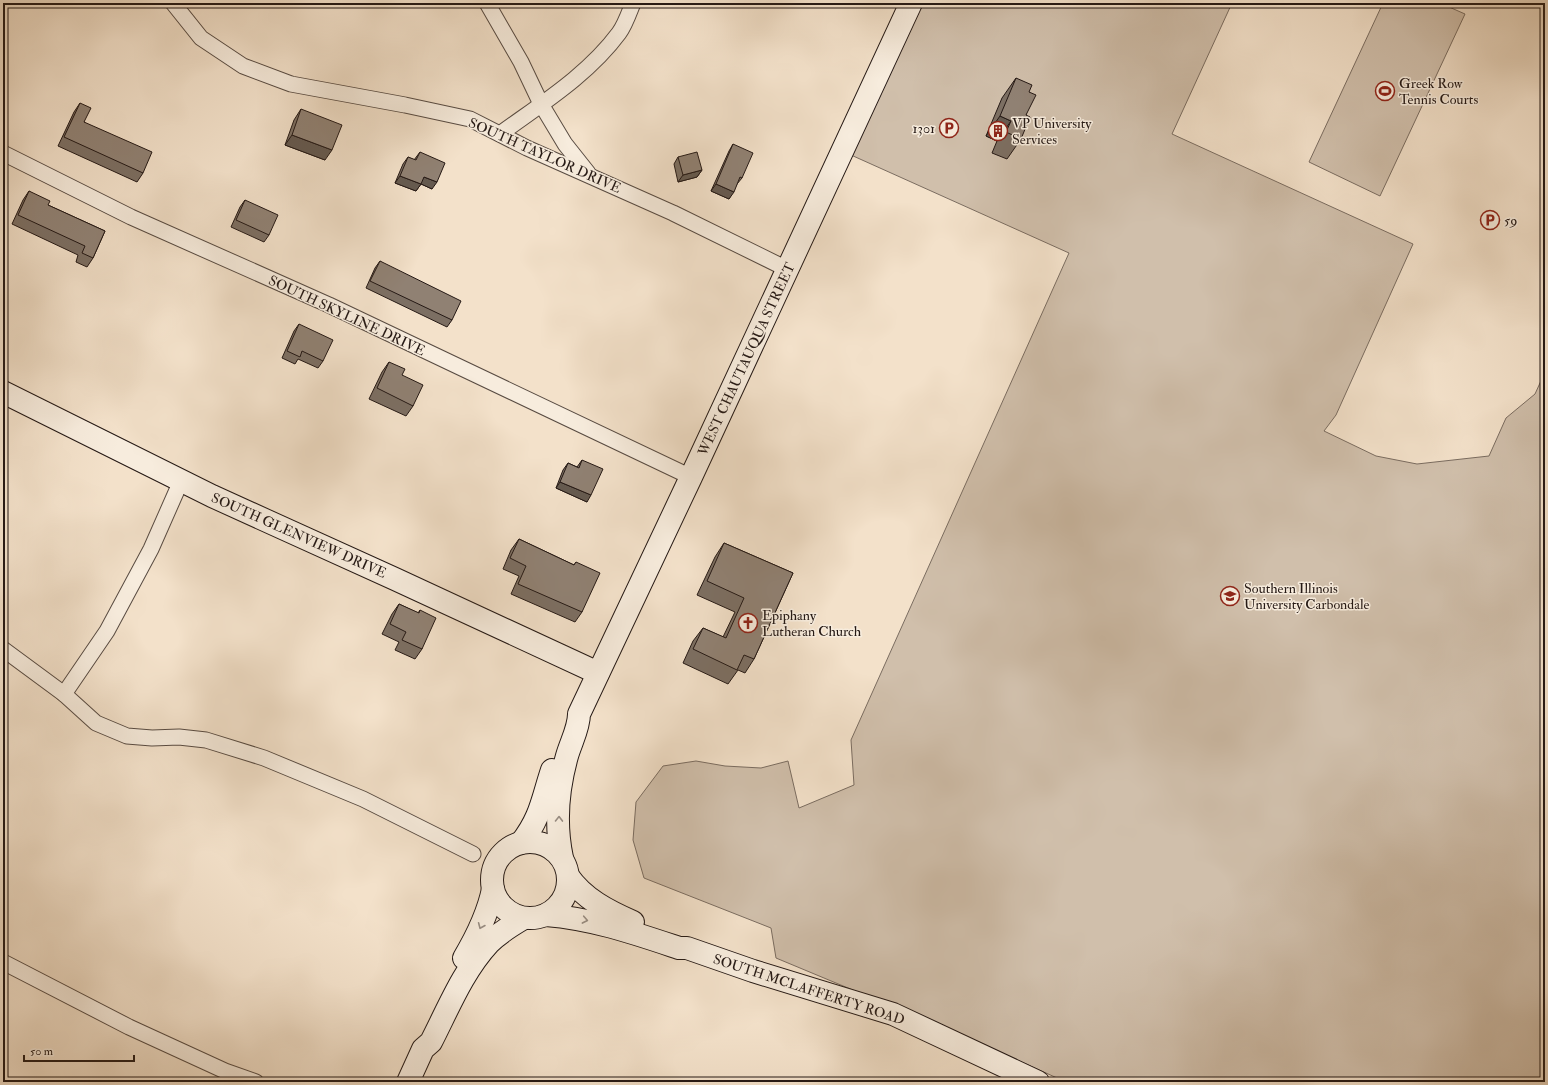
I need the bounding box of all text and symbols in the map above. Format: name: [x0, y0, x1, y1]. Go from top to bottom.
place label: Greek Row Tennis Courts: [1399, 75, 1478, 108]
sports icon: Greek Row Tennis Courts: [1374, 80, 1396, 102]
street label: SOUTH TAYLOR DRIVE: [466, 114, 624, 197]
place label: VP University Services: [1012, 115, 1092, 148]
parking icon: 1301: [938, 117, 960, 139]
place label: 1301: [913, 120, 935, 137]
building icon: VP University Services: [987, 120, 1009, 142]
parking icon: 59: [1479, 209, 1501, 231]
place label: 59: [1504, 212, 1517, 229]
street label: WEST CHAUTAUQUA STREET: [694, 259, 799, 459]
street label: SOUTH SKYLINE DRIVE: [266, 272, 428, 359]
street label: SOUTH GLENVIEW DRIVE: [209, 489, 389, 582]
place label: Southern Illinois University Carbondale: [1244, 580, 1369, 614]
school or university icon: Southern Illinois University Carbondale: [1219, 585, 1241, 607]
place label: Epiphany Lutheran Church: [762, 607, 862, 640]
church icon: Epiphany Lutheran Church: [737, 612, 759, 634]
one-way arrow: [555, 816, 563, 822]
one-way arrow: [582, 915, 588, 923]
one-way arrow: [478, 923, 486, 930]
street label: SOUTH MCLAFFERTY ROAD: [711, 950, 907, 1029]
scale bar: [24, 1037, 134, 1063]
text: 50 m: [30, 1044, 54, 1059]

